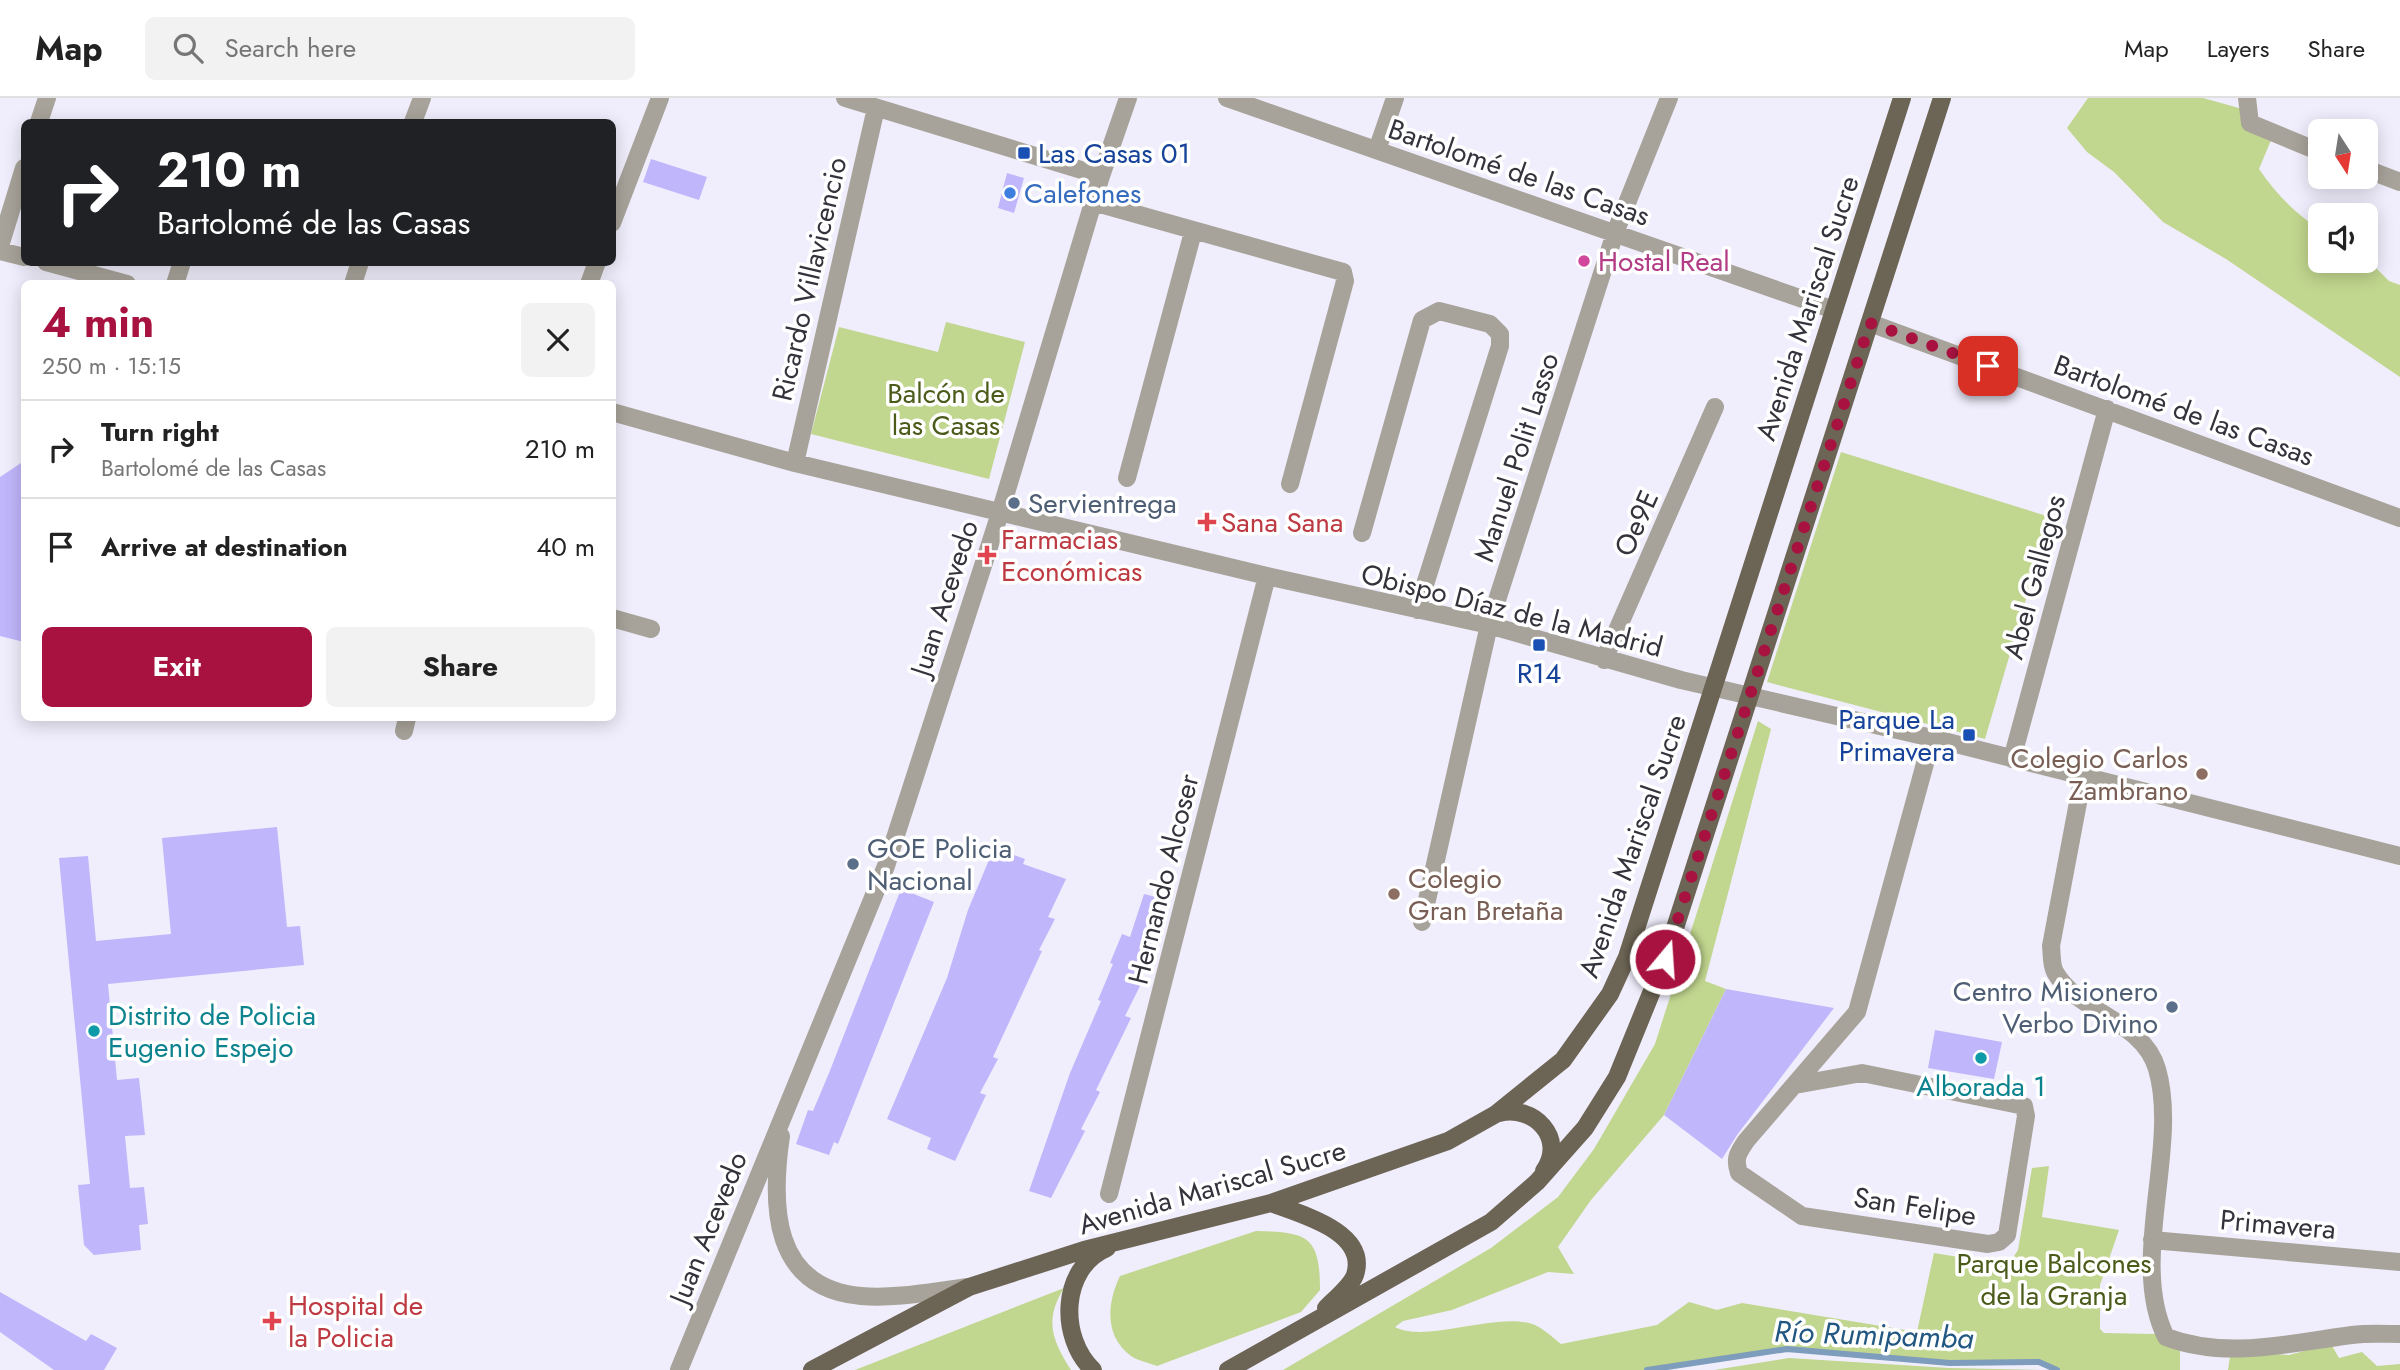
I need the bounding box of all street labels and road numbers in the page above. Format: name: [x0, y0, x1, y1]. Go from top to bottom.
street label: Bartolomé de las Casas: [1383, 108, 1655, 236]
street label: Ricardo Villavicencio: [761, 153, 857, 405]
street label: Avenida Mariscal Sucre: [1745, 170, 1870, 446]
street label: Bartolomé de las Casas: [2048, 344, 2320, 477]
street label: Manuel Polit Lasso: [1463, 347, 1570, 567]
street label: Oe9E: [1604, 484, 1669, 563]
street label: Abel Gallegos: [1993, 490, 2076, 664]
street label: Juan Acevedo: [899, 515, 989, 685]
street label: Obispo Díaz de la Madrid: [1357, 553, 1667, 668]
street label: Avenida Mariscal Sucre: [1568, 709, 1697, 983]
street label: Hernando Alcoser: [1118, 769, 1210, 989]
street label: Avenida Mariscal Sucre: [1074, 1130, 1351, 1245]
street label: Juan Acevedo: [658, 1146, 758, 1314]
street label: San Felipe: [1851, 1177, 1979, 1236]
street label: Primavera: [2218, 1199, 2338, 1250]

